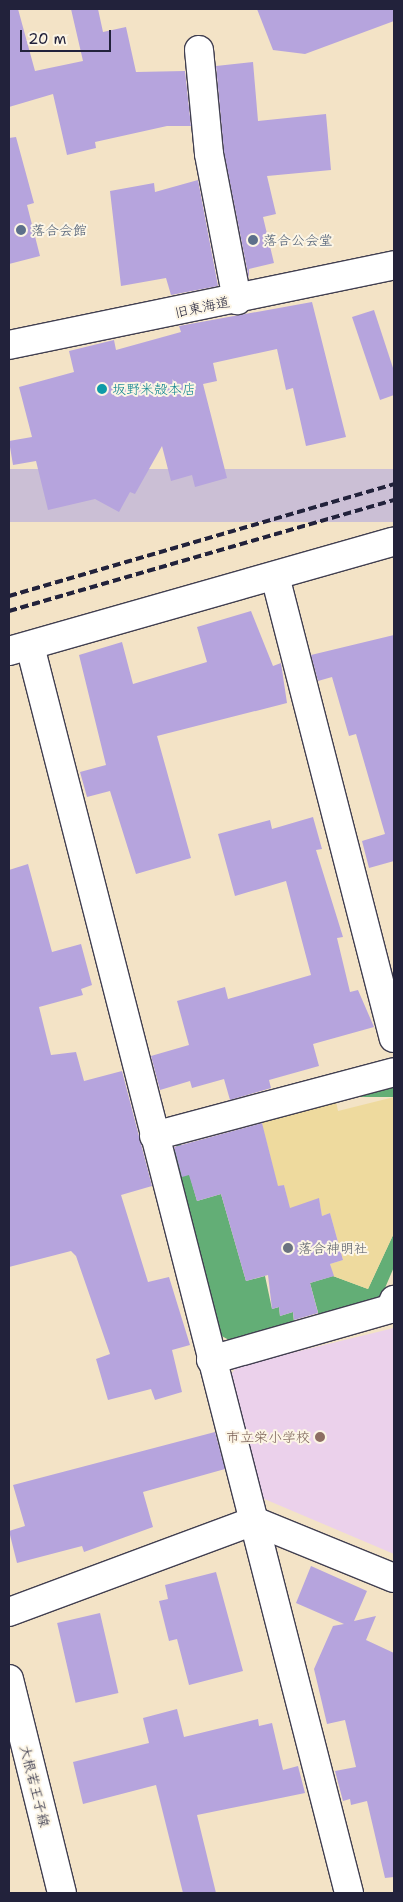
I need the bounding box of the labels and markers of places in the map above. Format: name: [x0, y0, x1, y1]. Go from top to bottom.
place label: 落合会館: [31, 222, 87, 238]
marker: 落合会館: [15, 224, 27, 236]
place label: 落合公会堂: [263, 232, 333, 248]
marker: 落合公会堂: [247, 234, 259, 246]
place label: 坂野米殻本店: [112, 381, 196, 397]
marker: 坂野米殻本店: [96, 383, 108, 395]
place label: 落合神明社: [298, 1240, 368, 1256]
marker: 落合神明社: [282, 1242, 294, 1254]
place label: 市立栄小学校: [226, 1429, 310, 1445]
marker: 市立栄小学校: [314, 1431, 326, 1443]

